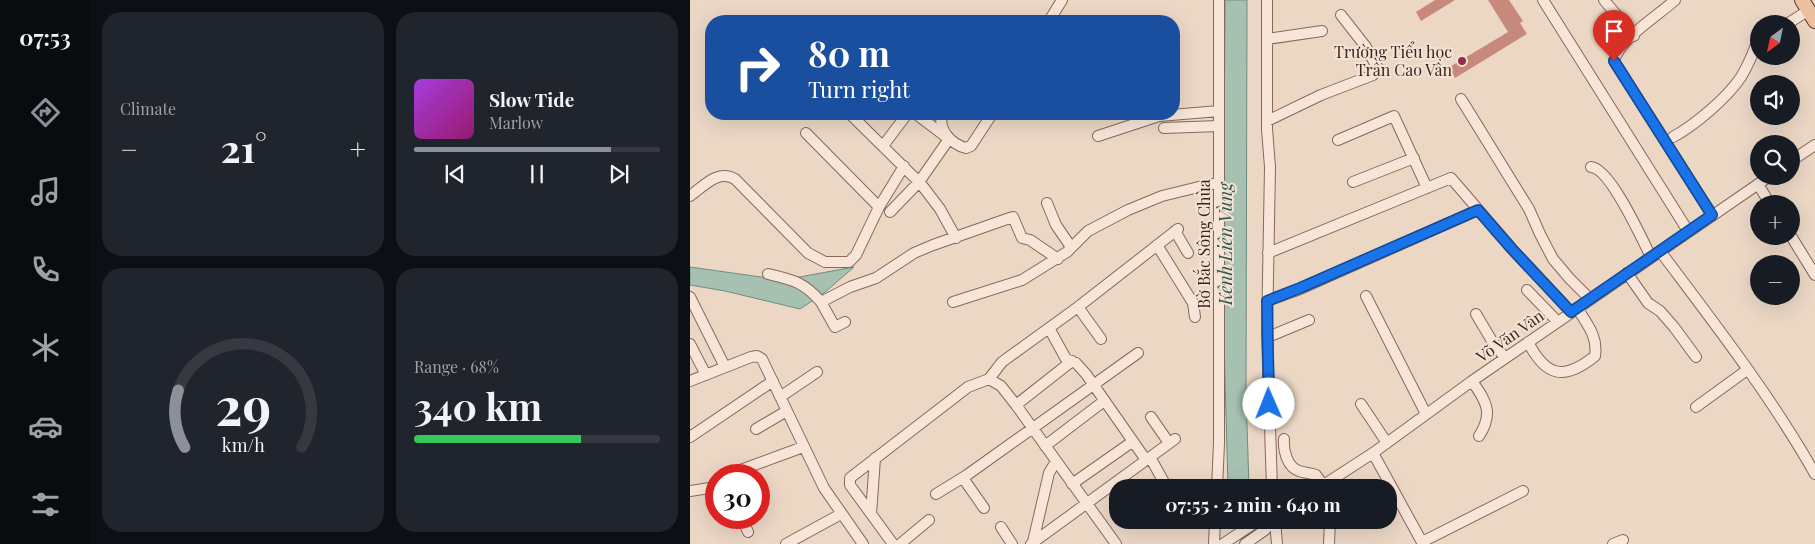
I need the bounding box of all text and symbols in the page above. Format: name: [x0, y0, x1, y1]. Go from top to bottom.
pin: [1593, 10, 1635, 61]
north arrow: [1750, 15, 1800, 65]
map controls: [1750, 15, 1800, 305]
icon: arrive: [1600, 17, 1628, 45]
text: 07:53: [19, 22, 71, 52]
text: 80 m: [808, 29, 890, 76]
icon: right: [725, 35, 790, 100]
place label: Trường Tiểu học Trần Cao Vân: [1334, 41, 1452, 80]
marker: Trường Tiểu học Trần Cao Vân: [1456, 55, 1468, 67]
text: Turn right: [808, 74, 910, 104]
button: sound: [1750, 75, 1800, 125]
text: Slow Tide: [489, 86, 574, 112]
icon: directions: [28, 95, 63, 130]
text: Climate: [120, 98, 176, 119]
text: Marlow: [489, 112, 543, 133]
text: 21°: [221, 122, 267, 173]
text: −: [120, 130, 138, 167]
text: +: [350, 130, 366, 167]
button: search: [1750, 135, 1800, 185]
icon: previous: [441, 160, 469, 188]
icon: pause: [523, 160, 551, 188]
icon: next: [605, 160, 633, 188]
icon: music: [28, 174, 63, 209]
street label: Bờ Bắc Sông Chùa: [1192, 179, 1214, 309]
water label: Kênh Liên Vùng: [1213, 181, 1237, 306]
button: +: [1750, 195, 1800, 245]
icon: phone: [28, 252, 63, 287]
button: −: [1750, 255, 1800, 305]
street label: Võ Văn Vân: [1471, 304, 1548, 367]
icon: climate: [28, 330, 63, 365]
text: Range · 68%: [414, 356, 499, 377]
text: 29: [215, 370, 271, 439]
position arrow: [1242, 377, 1294, 429]
text: 340 km: [414, 380, 542, 431]
icon: car: [28, 409, 63, 444]
text: km/h: [222, 433, 265, 456]
speed limit sign: 30: [705, 464, 770, 529]
icon: filters: [28, 487, 63, 522]
text: 07:55 · 2 min · 640 m: [1165, 491, 1341, 517]

